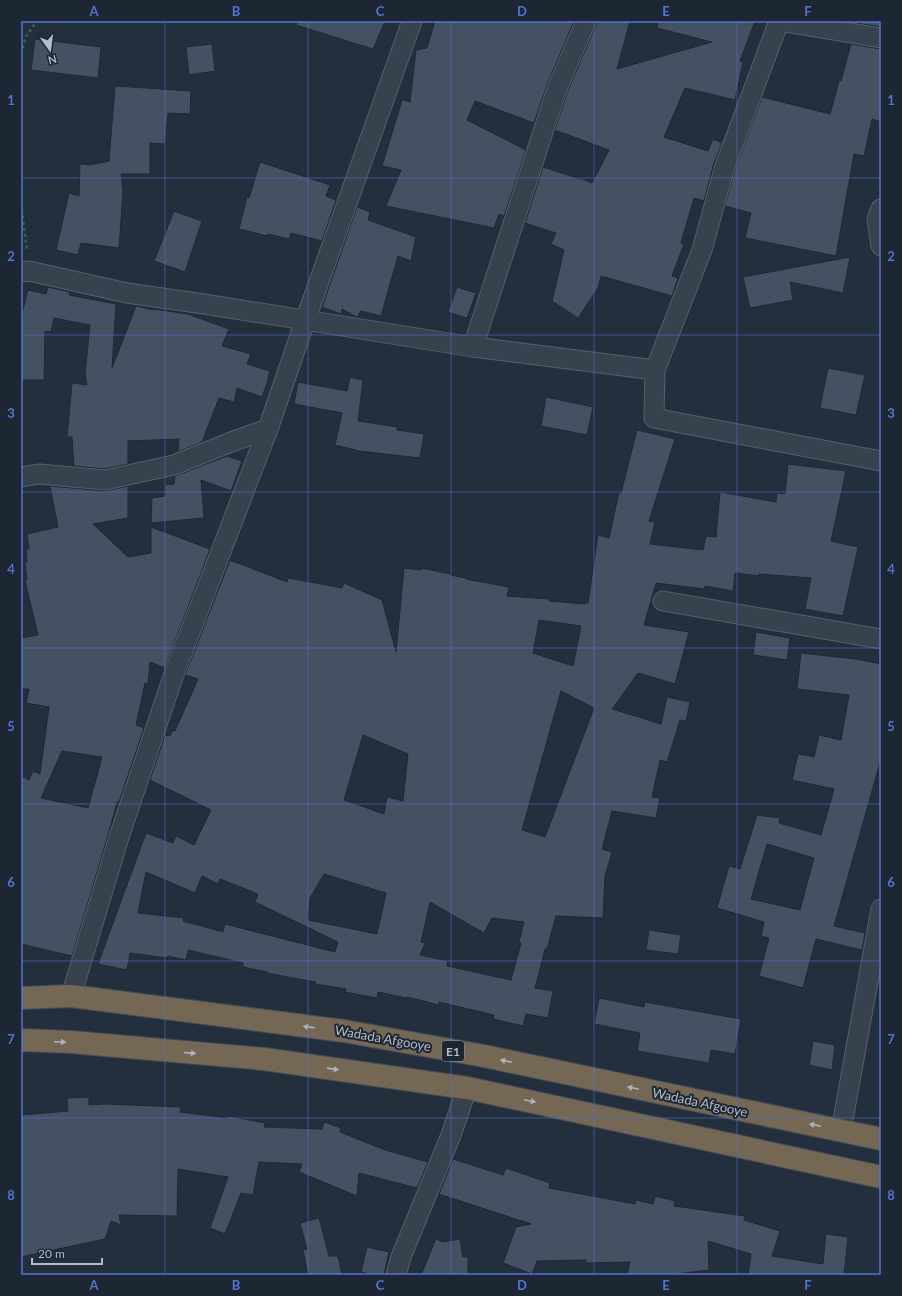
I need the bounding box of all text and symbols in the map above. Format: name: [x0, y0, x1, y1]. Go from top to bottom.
text: A: [88, 3, 99, 19]
text: B: [232, 3, 241, 19]
text: C: [376, 3, 385, 19]
text: D: [517, 3, 527, 19]
text: E: [662, 3, 670, 19]
text: F: [804, 3, 812, 19]
north arrow: [30, 30, 70, 70]
text: N: [47, 53, 58, 68]
text: 1: [7, 92, 15, 108]
text: 1: [887, 92, 895, 108]
text: 2: [7, 248, 15, 264]
text: 2: [887, 248, 895, 264]
text: 3: [7, 405, 15, 421]
text: 3: [887, 405, 895, 421]
text: 4: [7, 561, 15, 577]
text: 4: [887, 561, 895, 577]
text: 5: [7, 718, 15, 734]
text: 5: [887, 718, 895, 734]
text: 6: [7, 874, 15, 890]
text: 6: [887, 874, 895, 890]
street label: Wadada Afgooye: [334, 1022, 432, 1054]
one-way arrow: [303, 1024, 315, 1030]
text: 7: [7, 1031, 15, 1047]
text: 7: [887, 1031, 895, 1047]
one-way arrow: [54, 1039, 67, 1045]
road number: E1: [442, 1041, 464, 1061]
one-way arrow: [184, 1049, 196, 1056]
one-way arrow: [500, 1057, 512, 1063]
one-way arrow: [327, 1066, 339, 1072]
one-way arrow: [627, 1084, 639, 1090]
street label: Wadada Afgooye: [651, 1084, 749, 1120]
one-way arrow: [524, 1098, 536, 1104]
one-way arrow: [809, 1122, 822, 1128]
text: 8: [7, 1187, 15, 1203]
text: 8: [887, 1187, 895, 1203]
scale bar: [32, 1240, 102, 1266]
text: 20 m: [38, 1246, 65, 1261]
text: A: [88, 1277, 99, 1293]
text: B: [232, 1277, 241, 1293]
text: C: [376, 1277, 385, 1293]
text: D: [517, 1277, 527, 1293]
text: E: [662, 1277, 670, 1293]
text: F: [804, 1277, 812, 1293]

